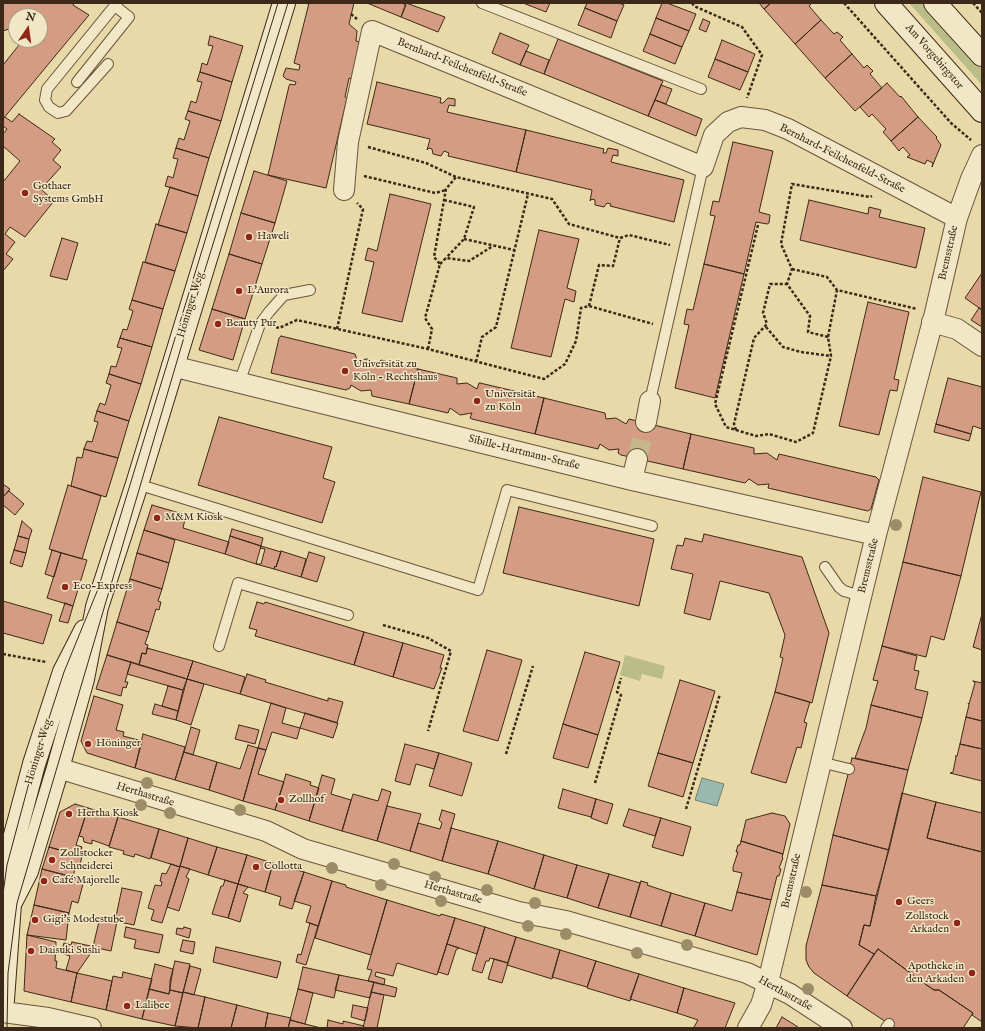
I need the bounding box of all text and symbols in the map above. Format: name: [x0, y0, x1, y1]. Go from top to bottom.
north arrow: [8, 8, 48, 48]
text: N: [24, 9, 37, 25]
street label: Am Vorgebirgstor: [902, 22, 966, 92]
street label: Bernhard-Feilchenfeld-Straße: [395, 36, 529, 100]
street label: Bernhard-Feilchenfeld-Straße: [777, 122, 907, 196]
place label: Gothaer Systems GmbH: [33, 180, 104, 206]
marker: Gothaer Systems GmbH: [20, 188, 30, 198]
street label: Bremsstraße: [936, 224, 962, 282]
place label: Haweli: [257, 230, 289, 244]
marker: Haweli: [244, 232, 254, 242]
street label: Höninger Weg: [175, 270, 207, 340]
place label: L'Aurora: [247, 284, 289, 298]
marker: L'Aurora: [234, 286, 244, 296]
place label: Beauty Pur: [226, 317, 276, 331]
marker: Beauty Pur: [213, 319, 223, 329]
place label: Universität zu Köln - Rechtshaus: [353, 358, 437, 384]
marker: Universität zu Köln - Rechtshaus: [340, 366, 350, 376]
place label: Universität zu Köln: [485, 388, 536, 414]
marker: Universität zu Köln: [472, 396, 482, 406]
street label: Sibille-Hartmann-Straße: [467, 433, 581, 473]
place label: M&M Kiosk: [165, 511, 223, 525]
marker: M&M Kiosk: [152, 513, 162, 523]
street label: Bremsstraße: [856, 537, 882, 595]
place label: Eco-Express: [73, 580, 132, 594]
marker: Eco-Express: [60, 582, 70, 592]
street label: Höninger Weg: [23, 717, 55, 787]
place label: Höninger: [96, 737, 141, 751]
marker: Höninger: [83, 739, 93, 749]
street label: Herthastraße: [114, 780, 176, 810]
place label: Zollhof: [289, 793, 324, 807]
marker: Zollhof: [276, 795, 286, 805]
place label: Hertha Kiosk: [77, 807, 139, 821]
marker: Hertha Kiosk: [64, 809, 74, 819]
place label: Zollstocker Schneiderei: [60, 847, 113, 873]
street label: Bremsstraße: [779, 852, 805, 910]
marker: Zollstocker Schneiderei: [47, 855, 57, 865]
place label: Collotta: [264, 860, 302, 874]
marker: Collotta: [251, 862, 261, 872]
place label: Café Majorelle: [52, 874, 120, 888]
marker: Café Majorelle: [39, 876, 49, 886]
street label: Herthastraße: [422, 878, 484, 908]
place label: Geers: [907, 895, 934, 909]
marker: Geers: [894, 897, 904, 907]
place label: Zollstock Arkaden: [905, 910, 949, 936]
place label: Gigi's Modestube: [43, 913, 124, 927]
marker: Gigi's Modestube: [30, 915, 40, 925]
marker: Zollstock Arkaden: [952, 918, 962, 928]
place label: Daisuki Sushi: [39, 944, 100, 958]
marker: Daisuki Sushi: [26, 946, 36, 956]
place label: Apotheke in den Arkaden: [906, 960, 964, 986]
marker: Apotheke in den Arkaden: [967, 968, 977, 978]
street label: Herthastraße: [756, 974, 814, 1014]
place label: Lalibee: [135, 999, 169, 1013]
marker: Lalibee: [122, 1001, 132, 1011]

